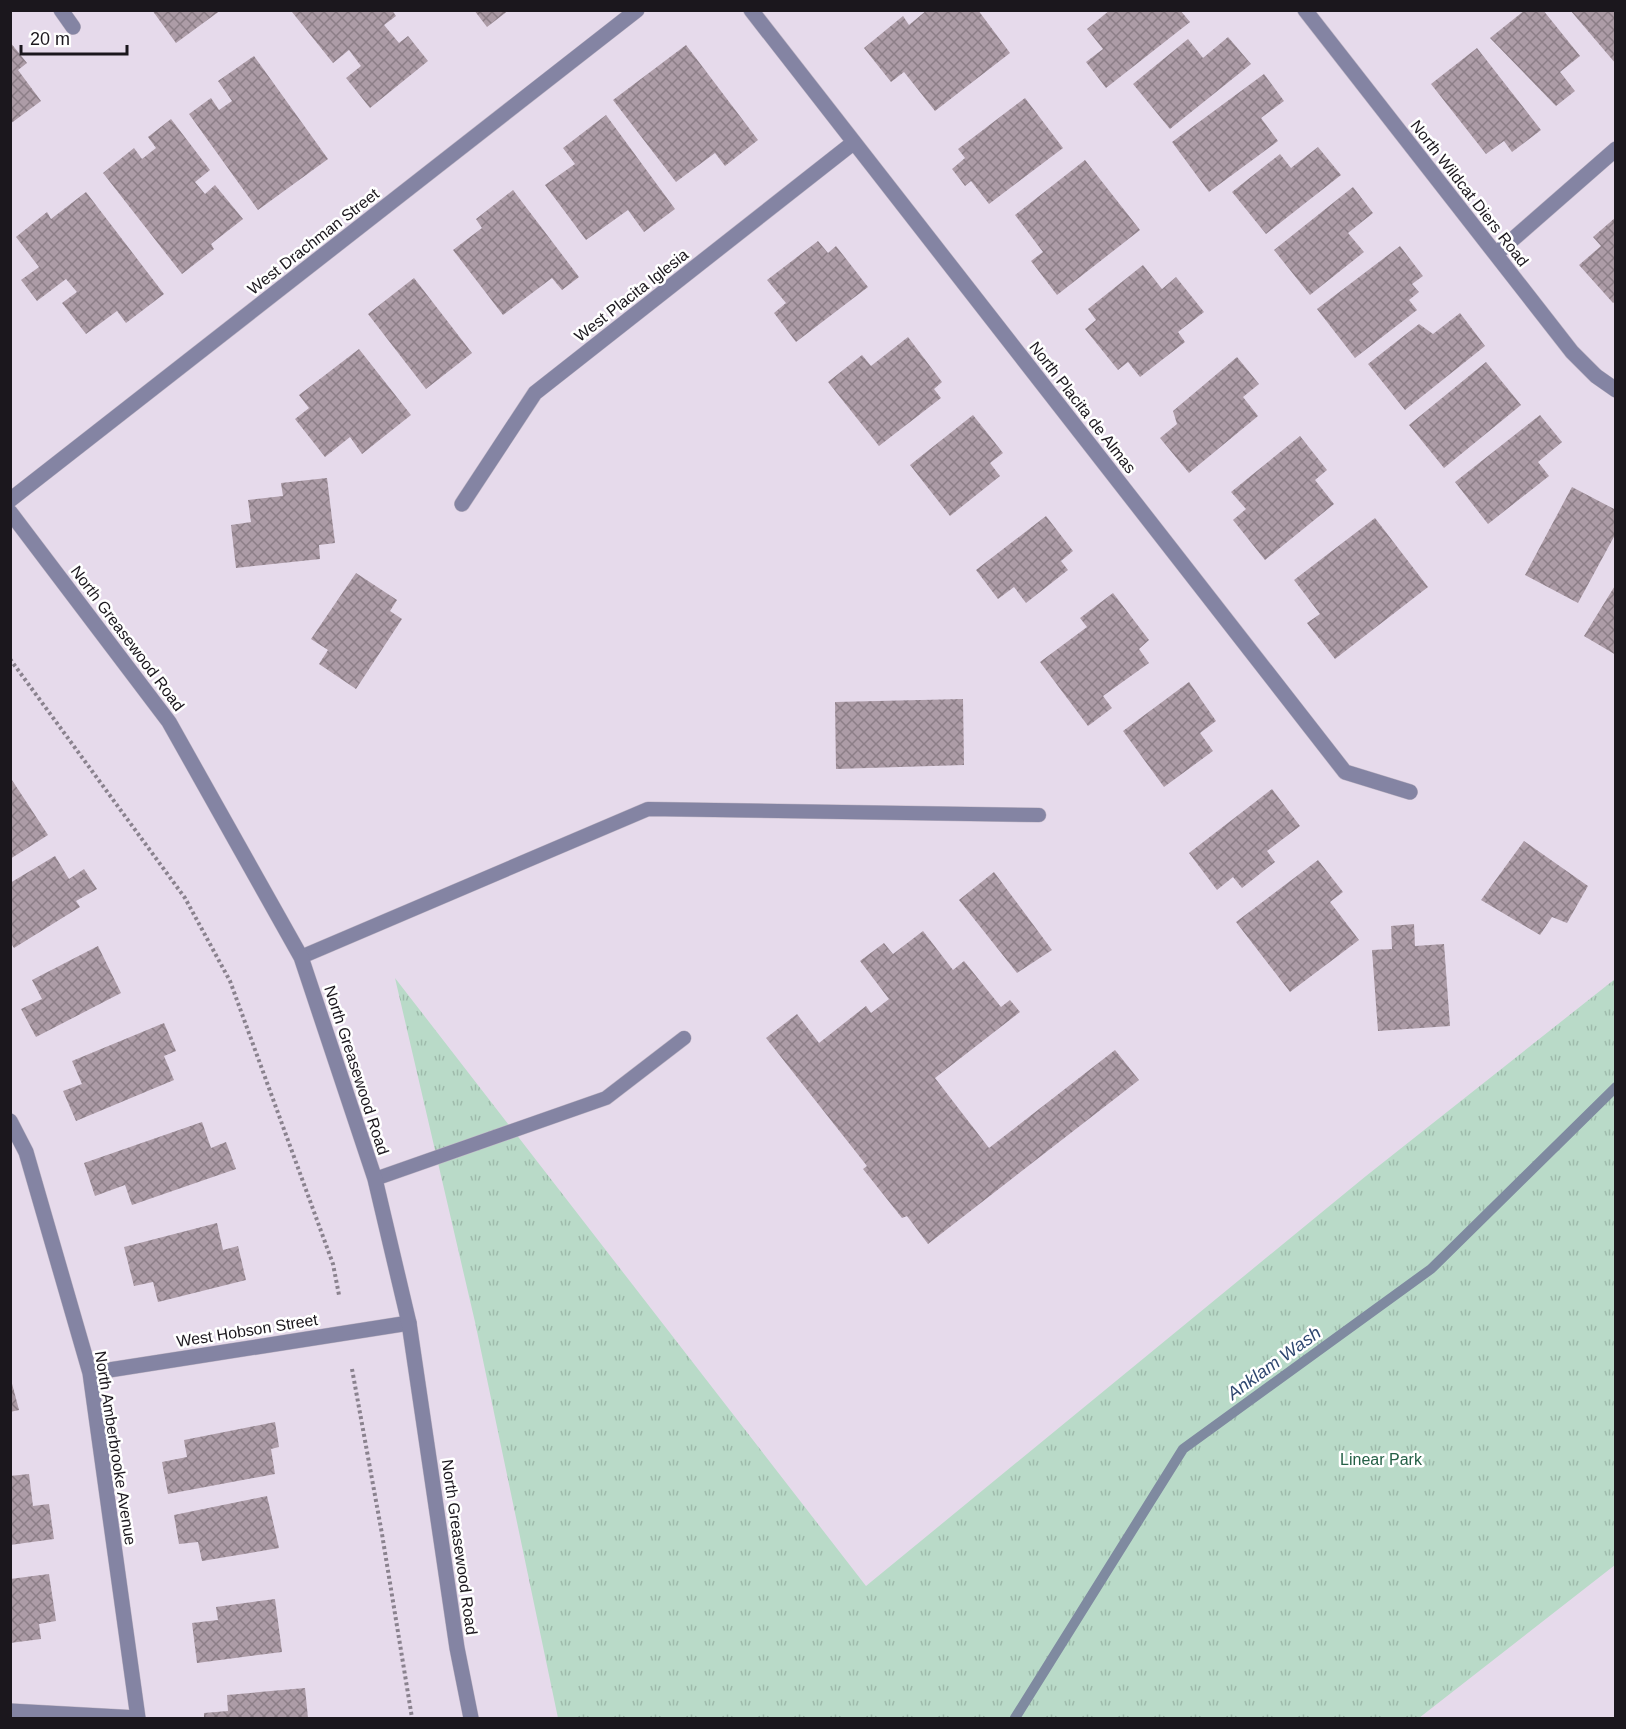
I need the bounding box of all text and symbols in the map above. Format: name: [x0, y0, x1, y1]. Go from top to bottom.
scale bar: [21, 18, 128, 56]
text: 20 m: [30, 29, 70, 49]
street label: North Wildcat Diers Road: [1407, 117, 1532, 270]
street label: West Drachman Street: [244, 185, 383, 298]
street label: West Placita Iglesia: [571, 246, 692, 345]
street label: North Placita de Almas: [1026, 338, 1139, 476]
street label: North Greasewood Road: [68, 563, 188, 714]
street label: North Greasewood Road: [321, 983, 392, 1157]
street label: West Hobson Street: [175, 1311, 320, 1350]
water label: Anklam Wash: [1223, 1322, 1325, 1404]
street label: North Amberbrooke Avenue: [92, 1350, 139, 1546]
park label: Linear Park: [1340, 1451, 1423, 1468]
street label: North Greasewood Road: [439, 1458, 480, 1636]

